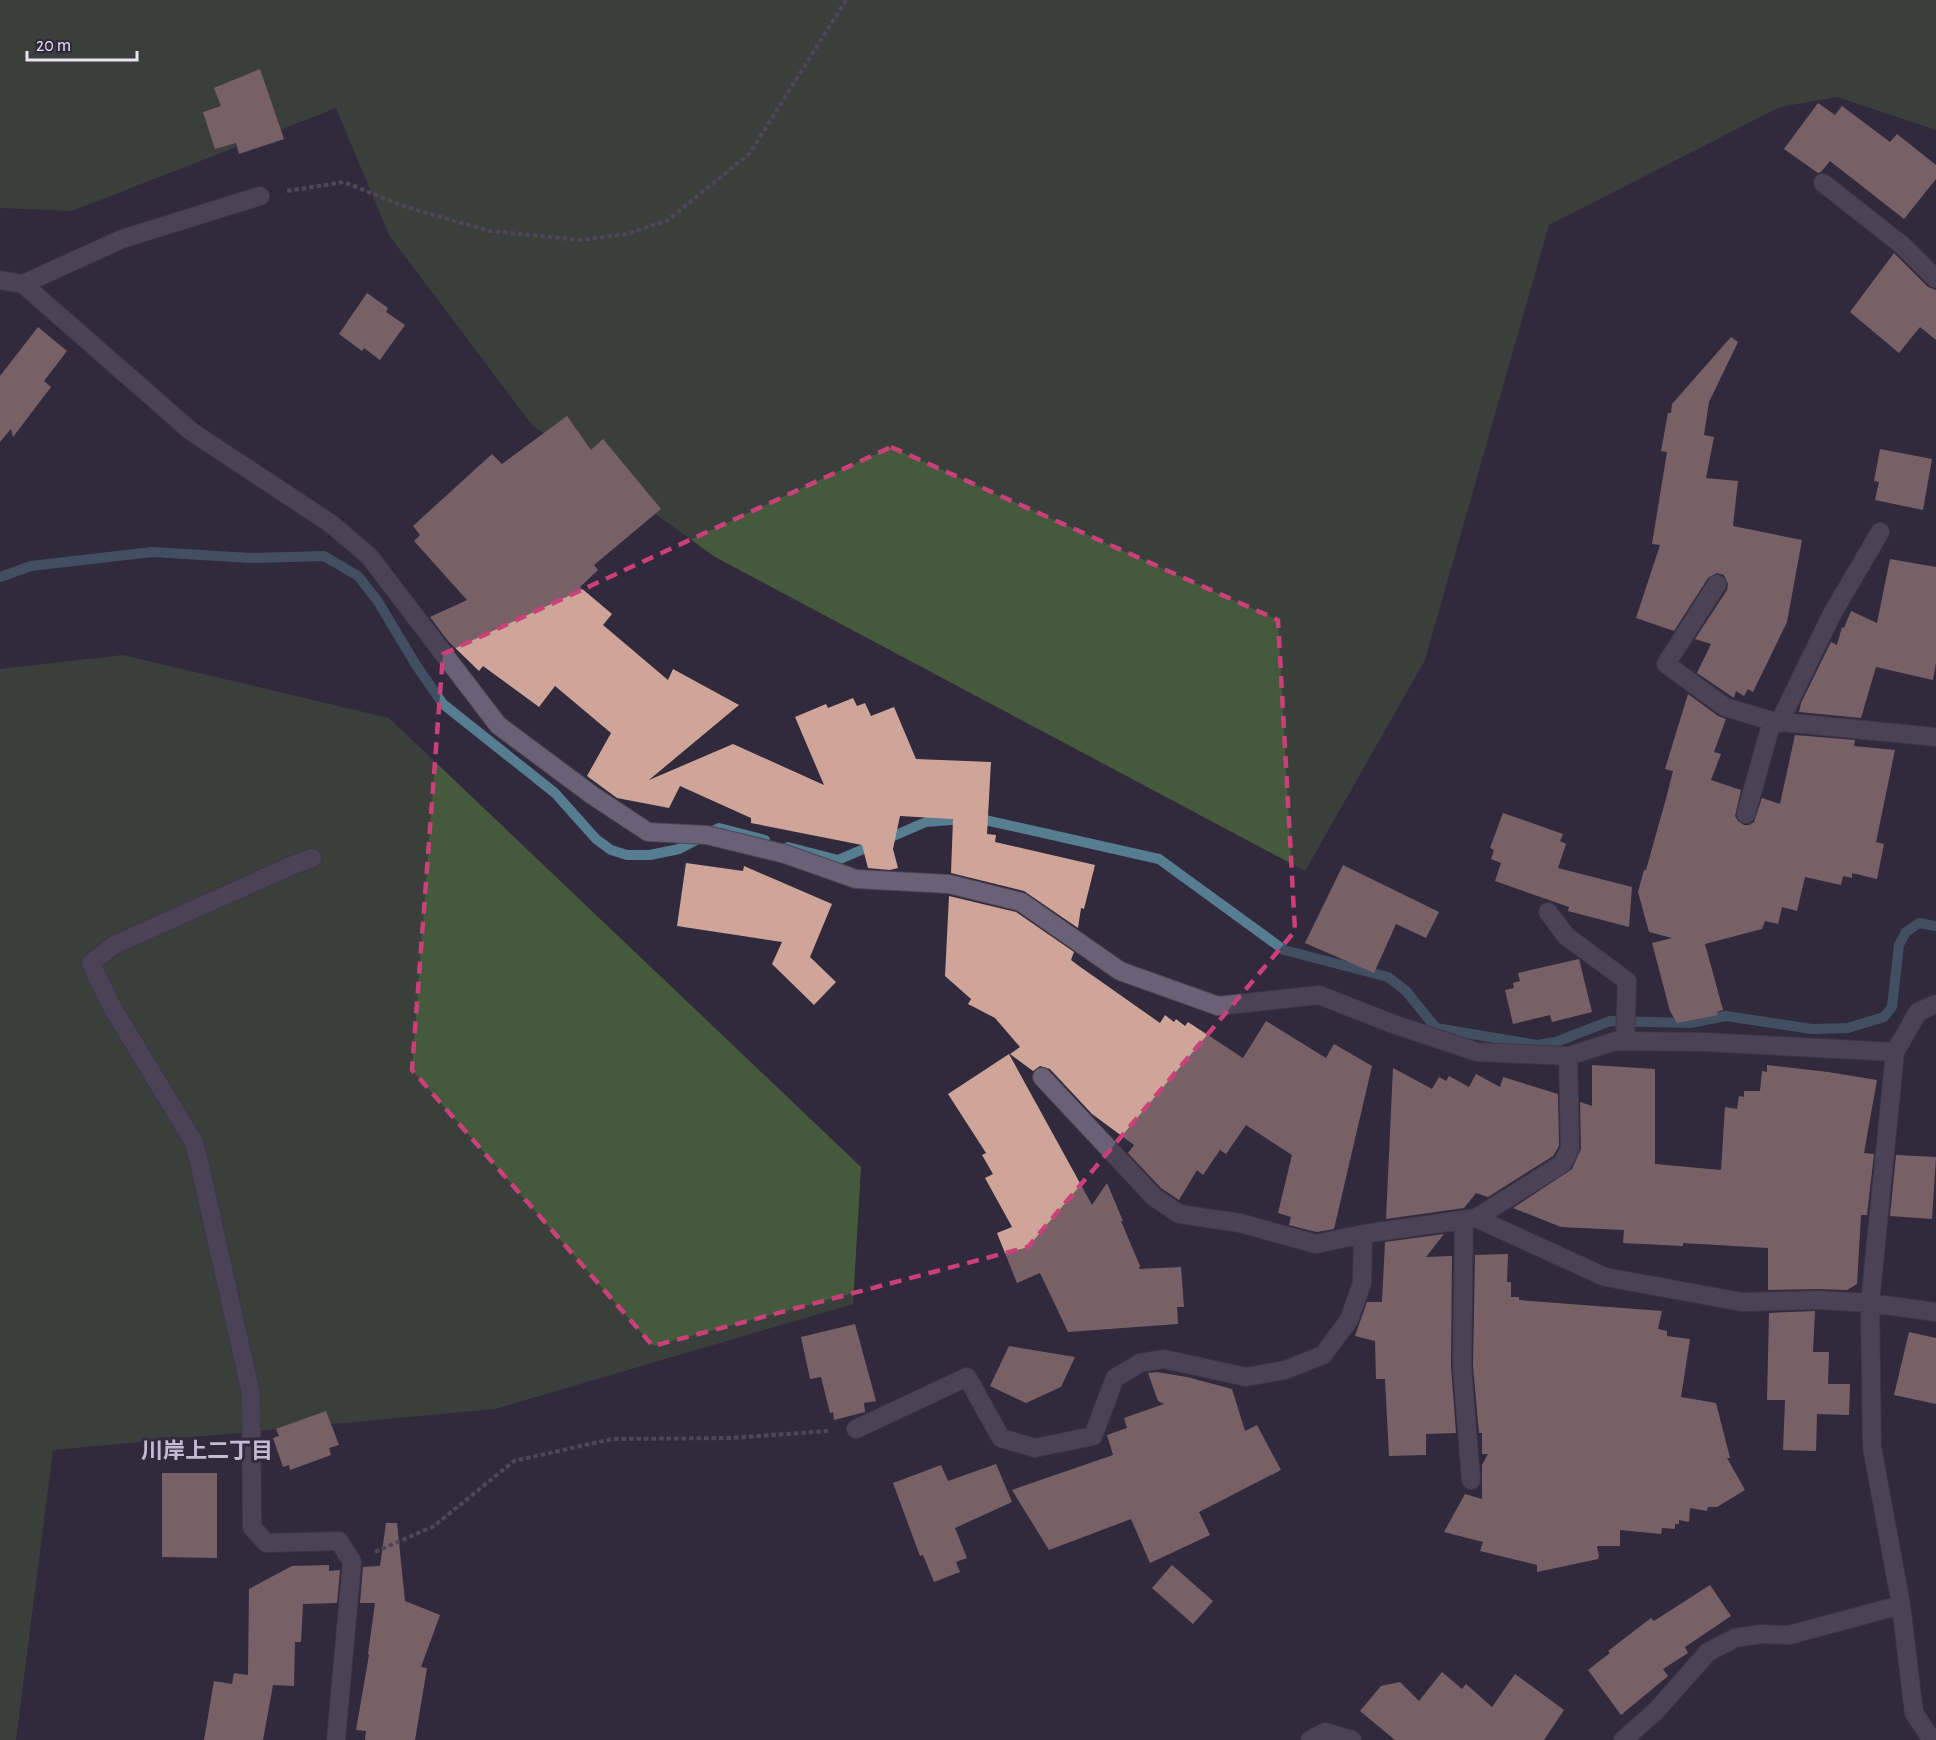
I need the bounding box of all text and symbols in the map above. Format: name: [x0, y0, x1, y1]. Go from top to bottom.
scale bar: [27, 24, 136, 62]
text: 20 m: [36, 37, 71, 55]
district label: 川岸上二丁目: [141, 1439, 273, 1462]

